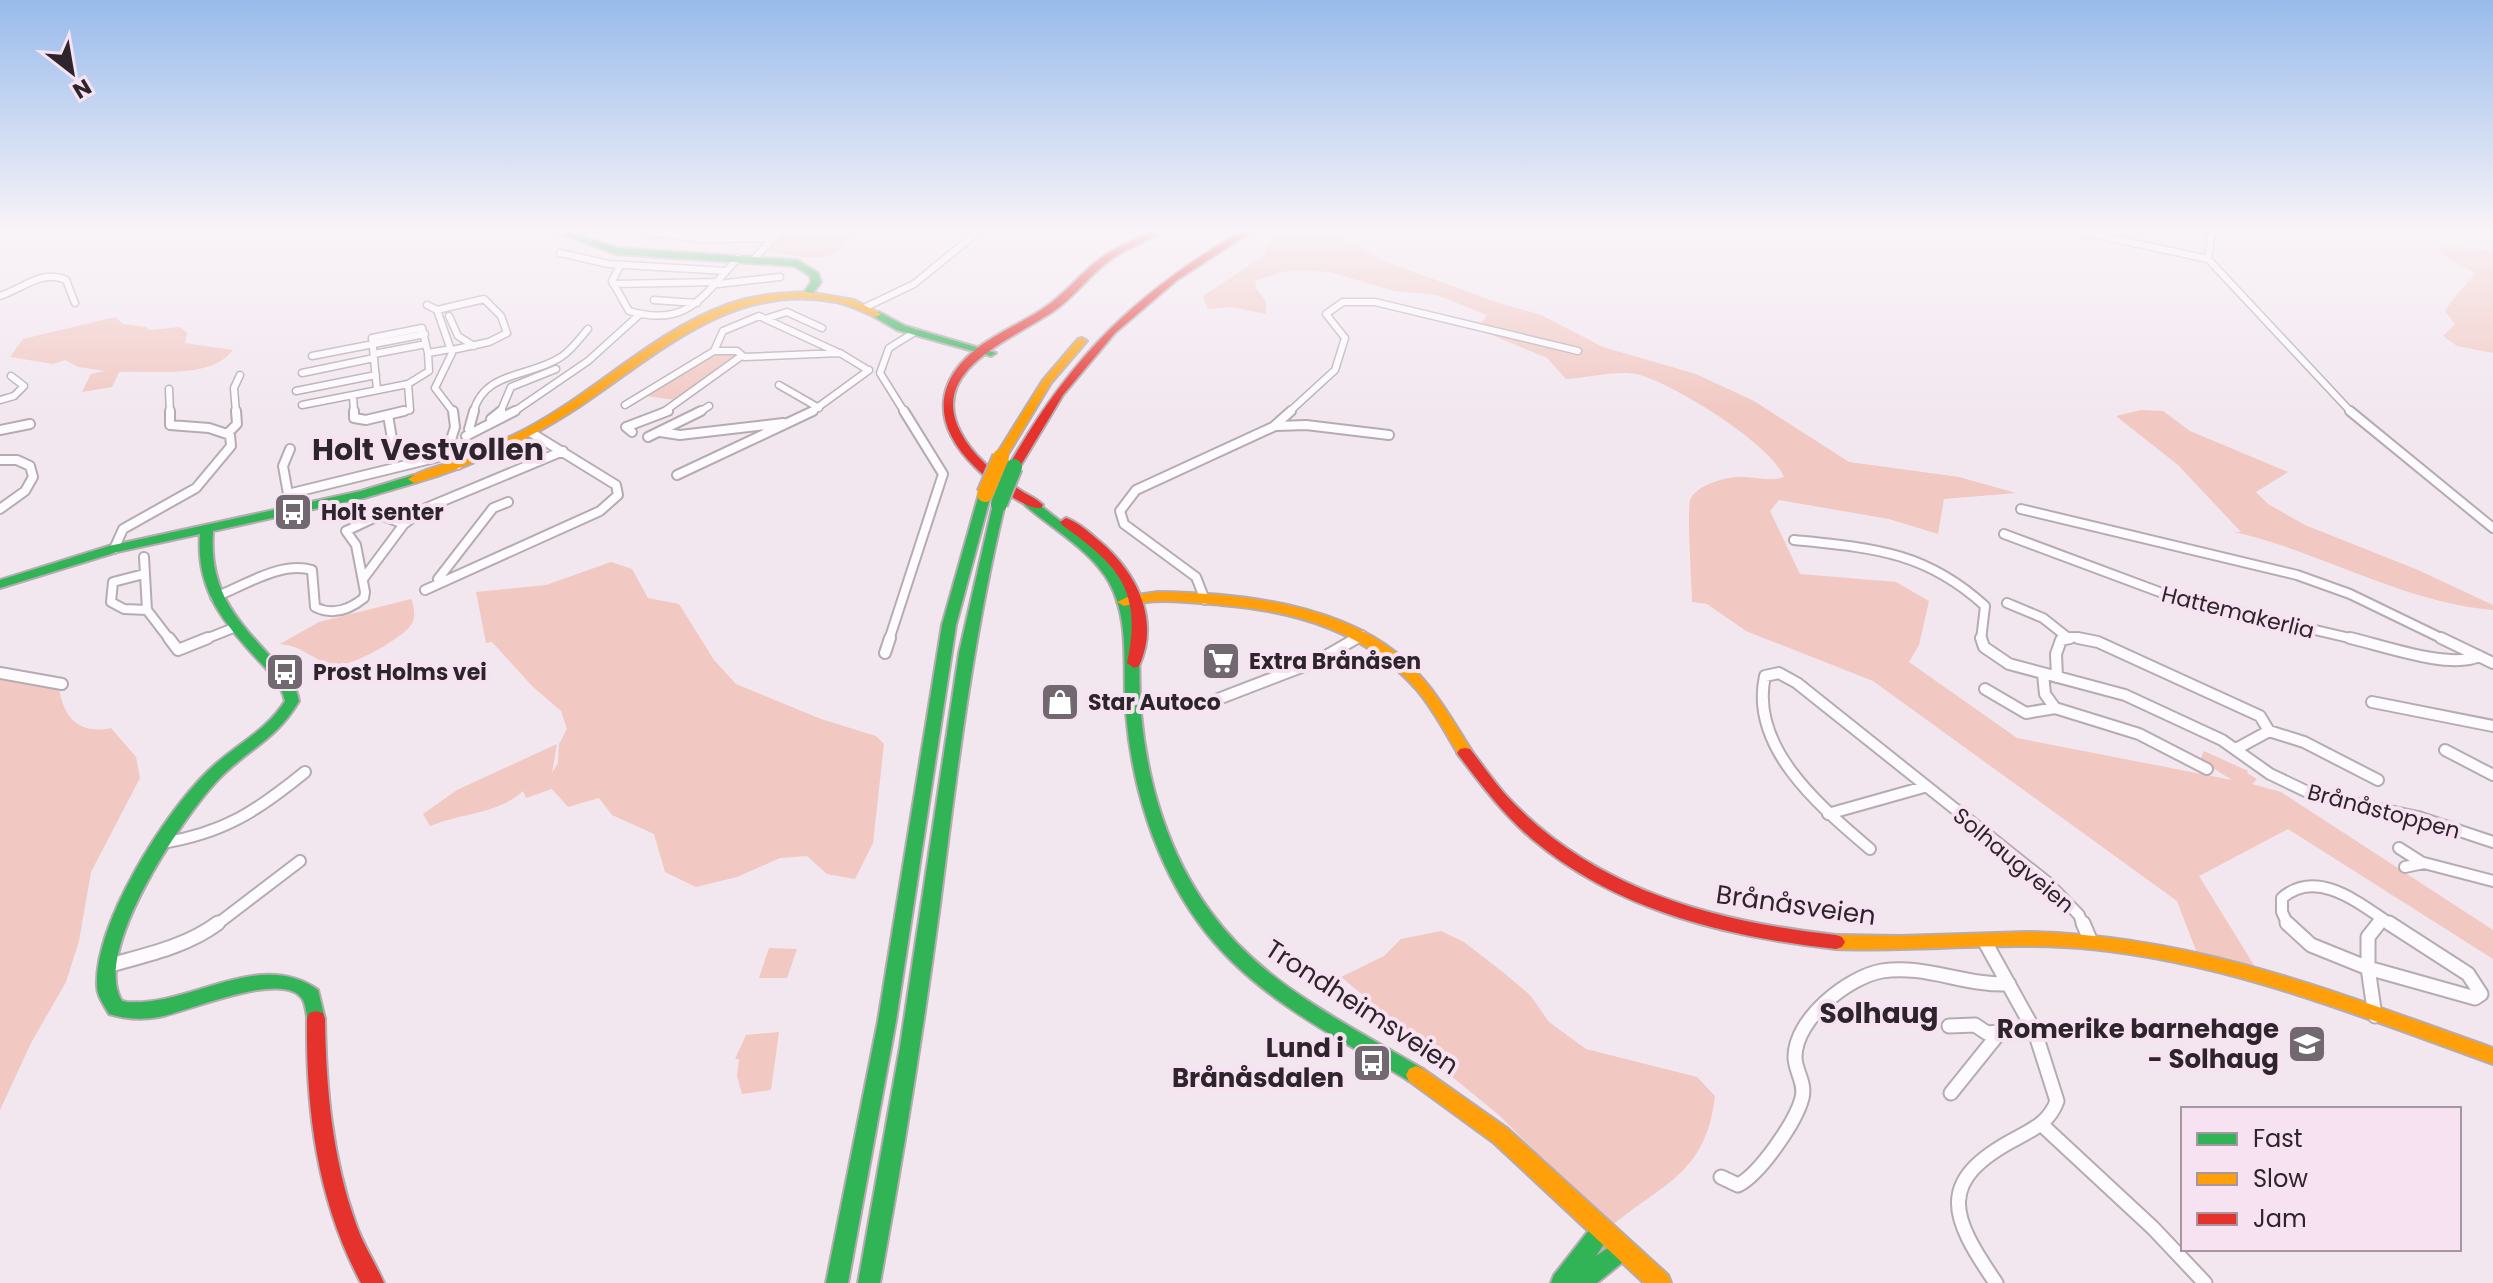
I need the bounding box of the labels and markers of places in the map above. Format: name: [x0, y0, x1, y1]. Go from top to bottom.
bus stop icon: Holt senter: [272, 491, 314, 533]
place label: Holt senter: [321, 497, 444, 528]
supermarket icon: Extra Brånåsen: [1200, 640, 1242, 682]
place label: Extra Brånåsen: [1249, 646, 1421, 677]
bus stop icon: Prost Holms vei: [264, 651, 306, 693]
place label: Prost Holms vei: [313, 657, 487, 688]
shop icon: Star Autoco: [1039, 681, 1081, 723]
place label: Star Autoco: [1088, 687, 1221, 718]
place label: Romerike barnehage - Solhaug: [1997, 1011, 2279, 1077]
school or university icon: Romerike barnehage - Solhaug: [2286, 1023, 2328, 1065]
place label: Lund i Brånåsdalen: [1172, 1030, 1344, 1096]
bus stop icon: Lund i Brånåsdalen: [1351, 1042, 1393, 1084]

